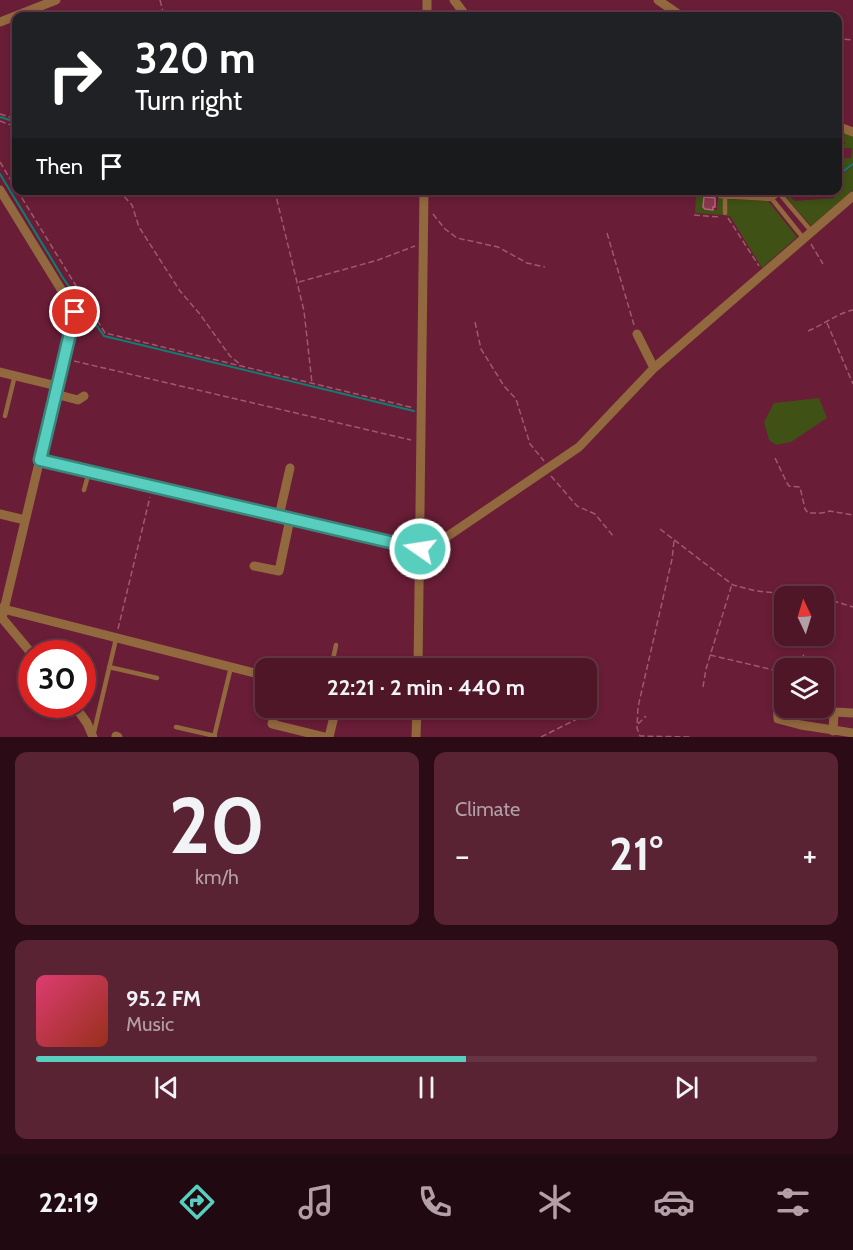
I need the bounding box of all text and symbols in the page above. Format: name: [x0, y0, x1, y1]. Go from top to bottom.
text: 320 m: [135, 32, 255, 84]
icon: right: [36, 36, 114, 114]
text: Turn right: [135, 84, 242, 117]
icon: arrive: [95, 150, 128, 183]
text: Then: [36, 153, 83, 180]
pin: [49, 286, 100, 337]
icon: arrive: [58, 295, 91, 328]
position arrow: [388, 517, 452, 581]
north arrow: [774, 586, 834, 646]
map controls: [774, 586, 834, 718]
speed limit sign: 30: [18, 640, 96, 718]
button: layers: [774, 658, 834, 718]
text: 22:21 · 2 min · 440 m: [327, 674, 525, 701]
text: 20: [169, 778, 265, 873]
text: Climate: [455, 797, 520, 821]
text: 21°: [609, 827, 663, 881]
text: −: [455, 835, 470, 875]
text: +: [802, 835, 817, 875]
text: km/h: [195, 865, 239, 889]
text: 95.2 FM: [126, 985, 201, 1012]
text: Music: [126, 1012, 174, 1036]
icon: previous: [150, 1071, 183, 1104]
icon: pause: [410, 1071, 443, 1104]
icon: next: [670, 1071, 703, 1104]
icon: directions: [176, 1181, 218, 1223]
icon: music: [295, 1181, 337, 1223]
icon: phone: [414, 1181, 456, 1223]
icon: climate: [534, 1181, 576, 1223]
icon: car: [653, 1181, 695, 1223]
icon: filters: [772, 1181, 814, 1223]
text: 22:19: [39, 1186, 98, 1219]

